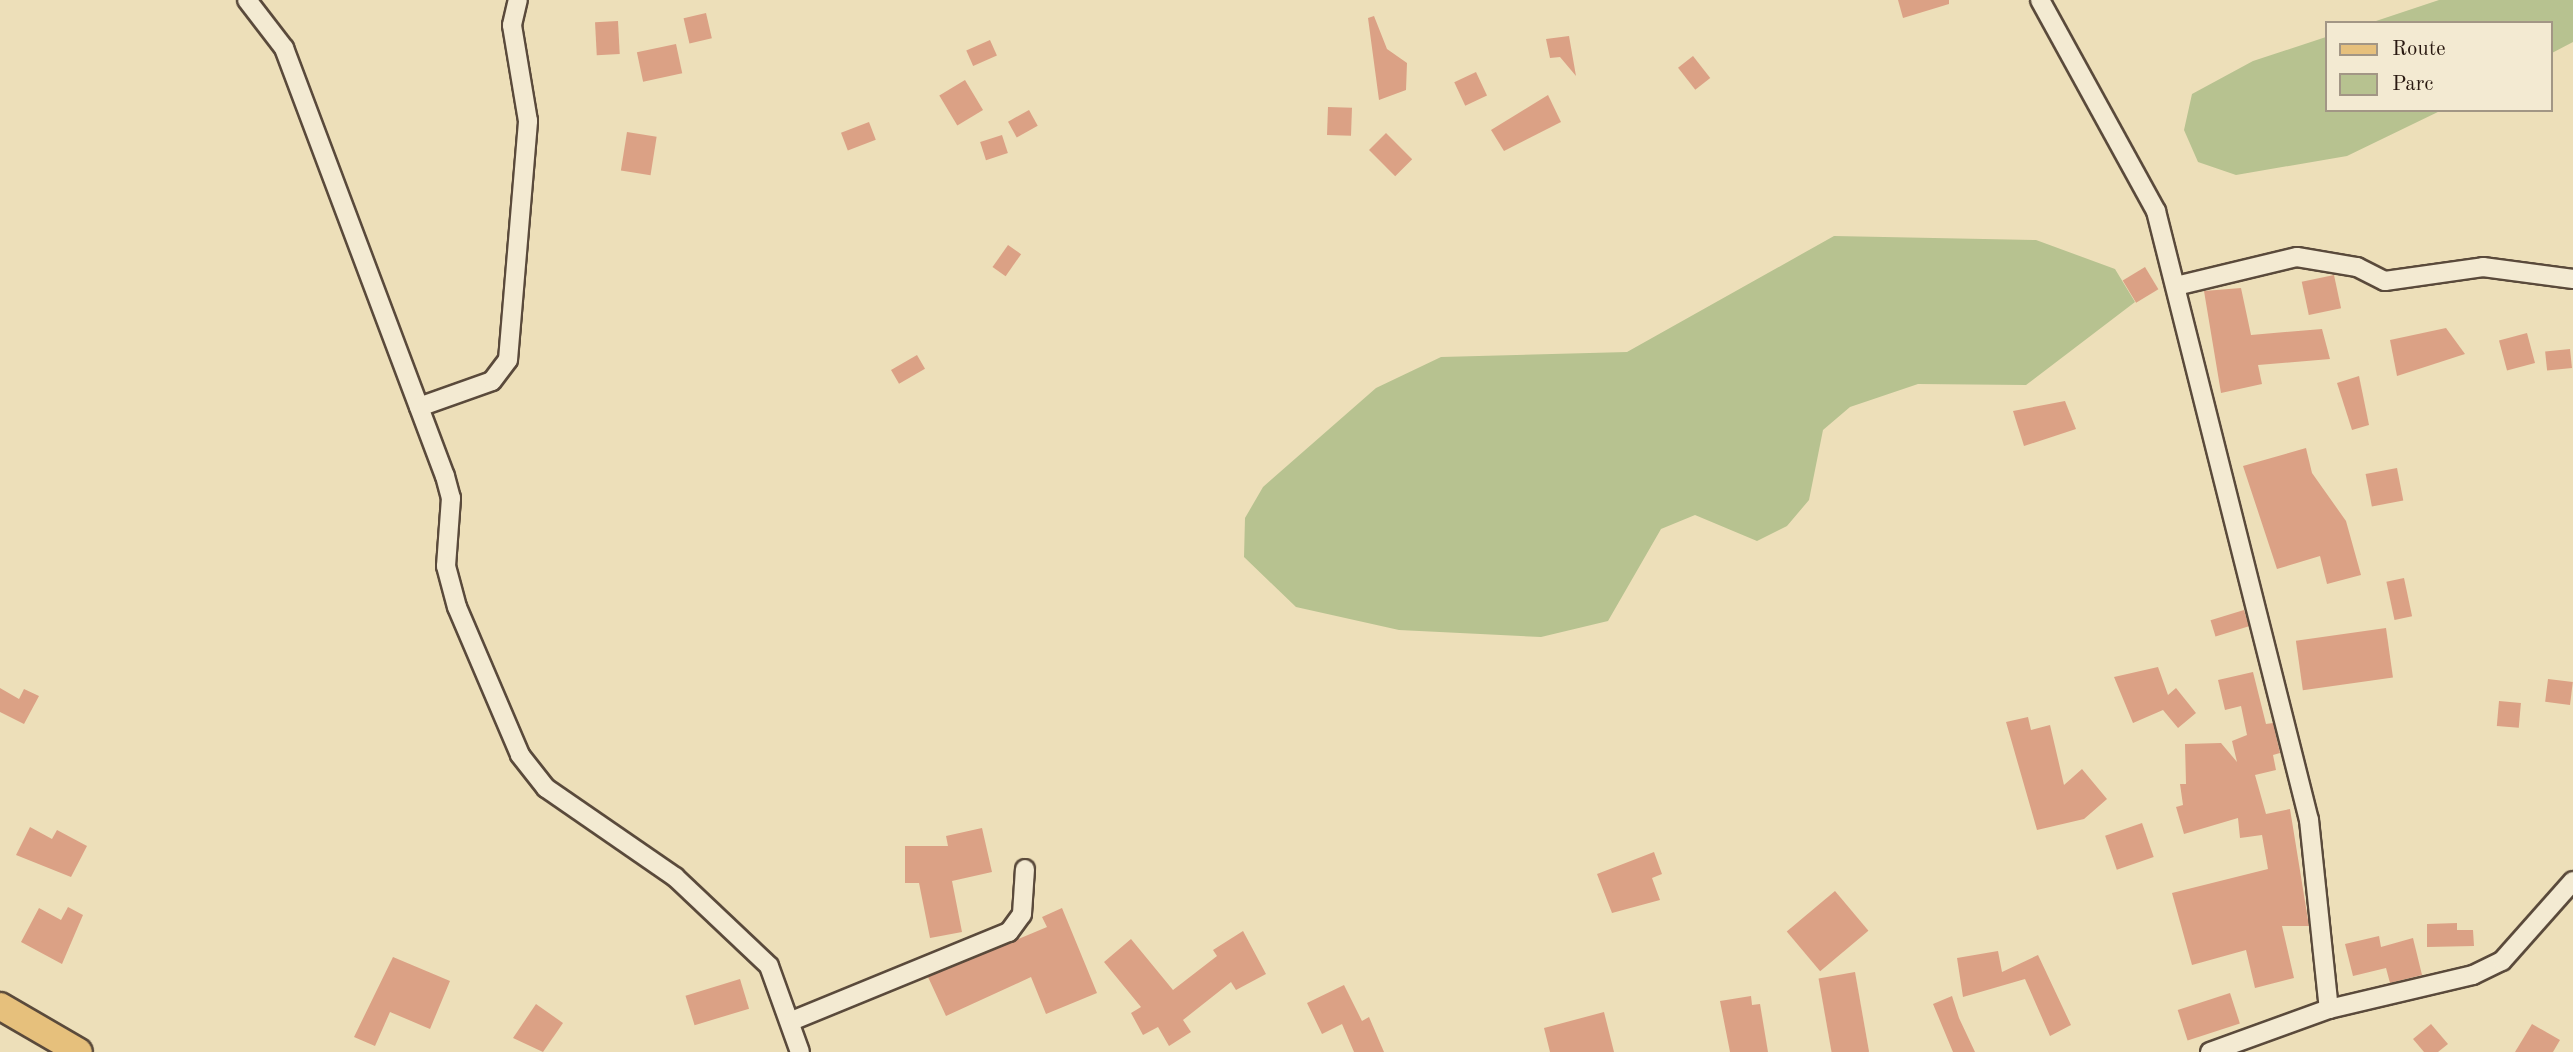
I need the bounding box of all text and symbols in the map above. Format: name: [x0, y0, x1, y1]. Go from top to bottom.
legend: [2324, 21, 2552, 112]
text: Route: [2392, 39, 2446, 60]
text: Parc: [2392, 74, 2434, 95]

